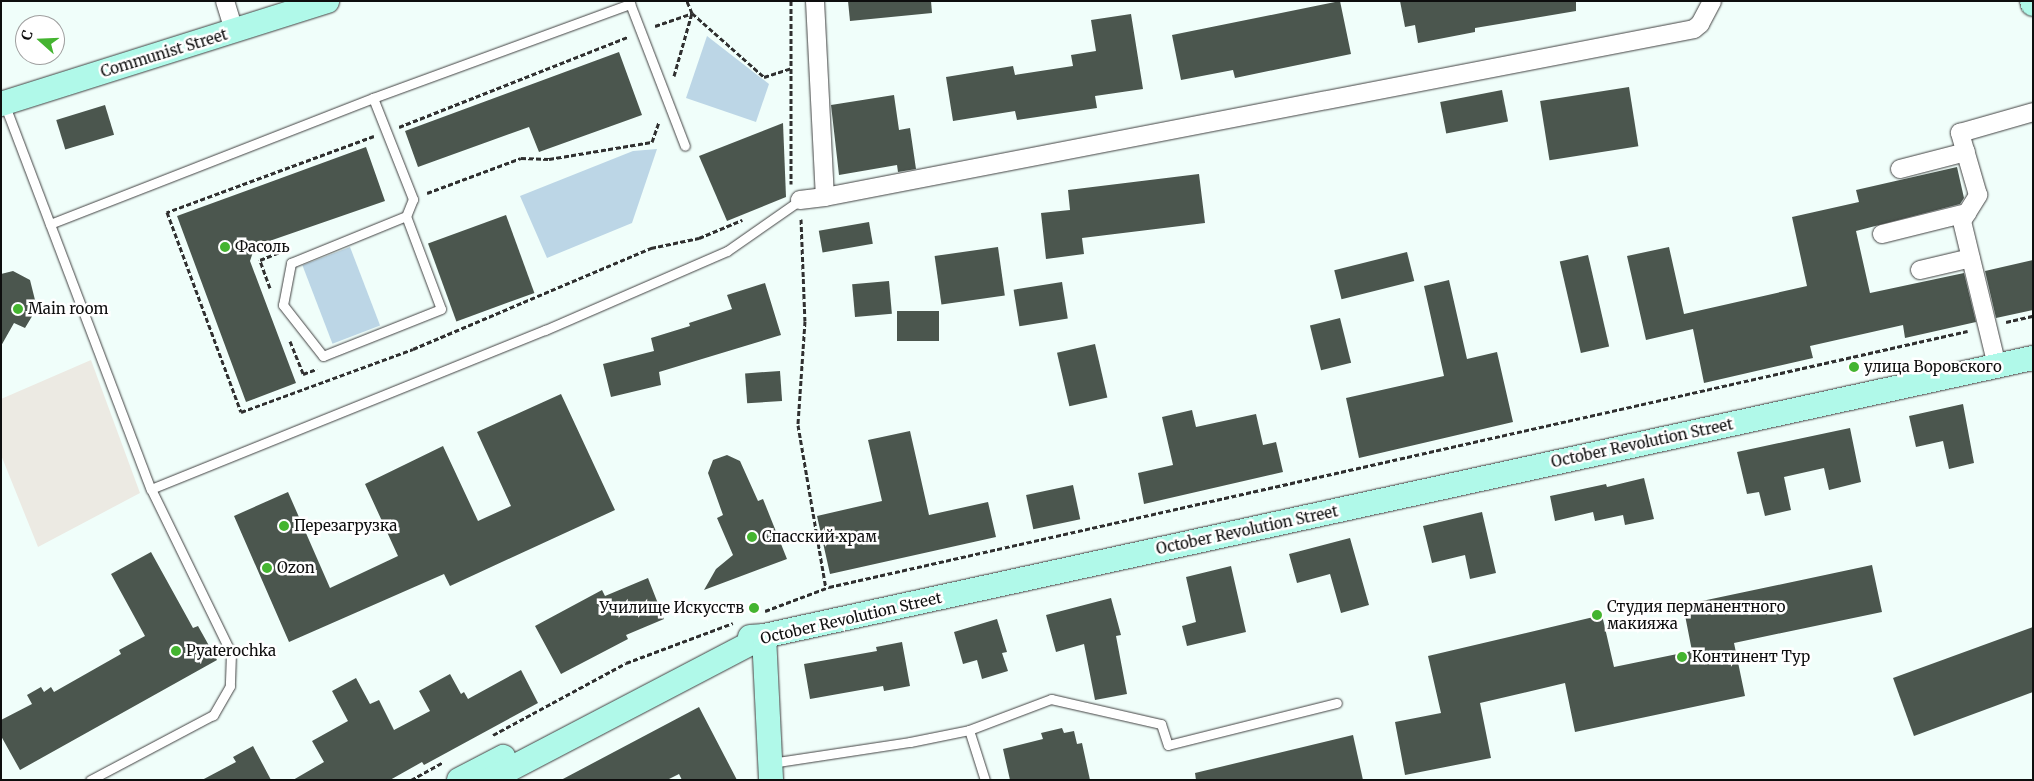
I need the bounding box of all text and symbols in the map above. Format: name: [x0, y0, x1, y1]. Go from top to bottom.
north arrow: [15, 15, 65, 65]
street label: Communist Street: [98, 25, 230, 81]
text: С: [17, 28, 37, 43]
place label: Фасоль: [235, 238, 290, 256]
marker: Фасоль: [219, 241, 231, 253]
place label: Main room: [28, 300, 108, 318]
marker: Main room: [12, 303, 24, 315]
place label: улица Воровского: [1864, 358, 2002, 376]
marker: улица Воровского: [1848, 361, 1860, 373]
street label: October Revolution Street: [1549, 415, 1735, 471]
street label: October Revolution Street: [1154, 502, 1340, 558]
place label: Перезагрузка: [294, 517, 397, 535]
marker: Перезагрузка: [278, 520, 290, 532]
place label: Спасский храм: [762, 528, 877, 546]
marker: Спасский храм: [746, 531, 758, 543]
place label: Ozon: [277, 559, 315, 577]
marker: Ozon: [261, 562, 273, 574]
street label: October Revolution Street: [759, 588, 943, 648]
place label: Студия перманентного макияжа: [1607, 597, 1785, 632]
place label: Училище Искусств: [600, 599, 744, 617]
marker: Училище Искусств: [748, 602, 760, 614]
marker: Студия перманентного макияжа: [1591, 609, 1603, 621]
place label: Pyaterochka: [186, 642, 276, 660]
marker: Pyaterochka: [170, 645, 182, 657]
place label: Континент Тур: [1692, 648, 1810, 666]
marker: Континент Тур: [1676, 651, 1688, 663]

